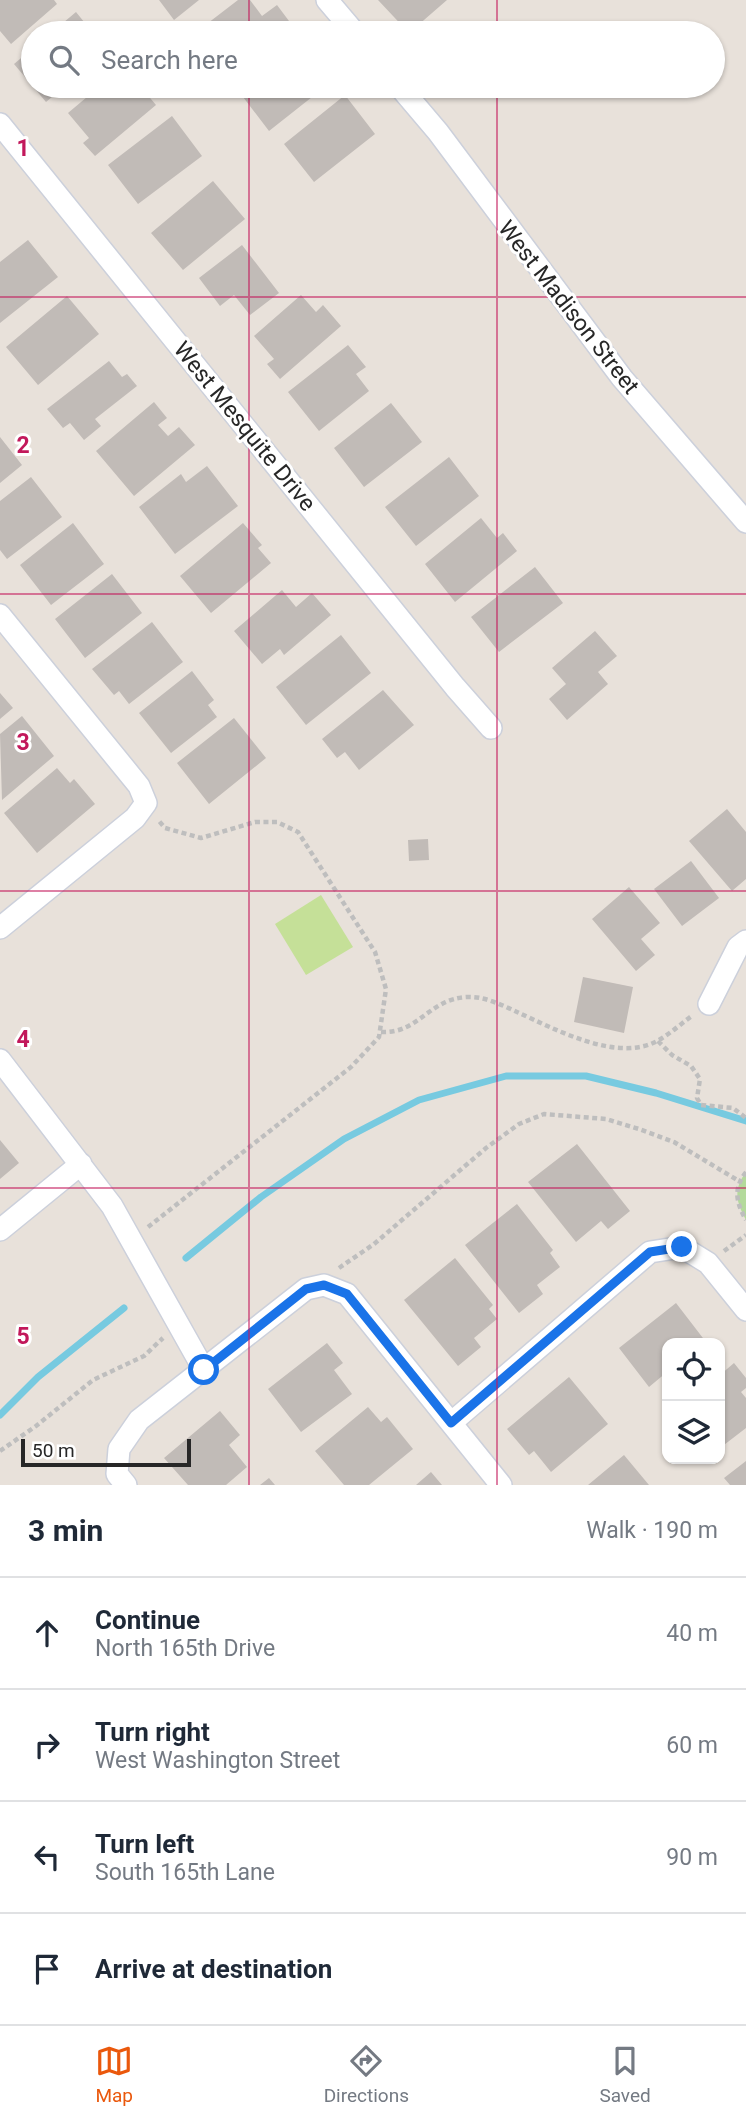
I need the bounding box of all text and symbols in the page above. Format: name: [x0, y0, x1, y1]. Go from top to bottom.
search box: [21, 21, 725, 98]
icon: search: [45, 41, 83, 79]
text: Search here: [101, 45, 238, 75]
text: 1: [16, 135, 30, 162]
street label: West Madison Street: [493, 215, 645, 399]
street label: West Mesquite Drive: [168, 336, 321, 516]
text: 2: [16, 432, 30, 459]
text: 3: [16, 729, 30, 756]
text: 4: [16, 1026, 30, 1053]
route end: [666, 1231, 697, 1262]
text: 5: [16, 1323, 30, 1350]
map controls: [662, 1338, 725, 1464]
button: locate: [662, 1338, 725, 1401]
route start: [188, 1354, 219, 1385]
button: layers: [662, 1401, 725, 1464]
scale bar: [21, 1436, 191, 1468]
text: 50 m: [32, 1439, 75, 1462]
text: 3 min: [28, 1513, 103, 1548]
text: Walk · 190 m: [586, 1517, 718, 1544]
text: Continue: [95, 1605, 200, 1635]
icon: ahead: [28, 1614, 66, 1652]
text: 40 m: [666, 1620, 718, 1647]
text: North 165th Drive: [95, 1635, 275, 1662]
text: Turn right: [95, 1717, 210, 1747]
icon: right: [28, 1726, 66, 1764]
text: 60 m: [666, 1732, 718, 1759]
text: West Washington Street: [95, 1747, 340, 1774]
text: Turn left: [95, 1829, 194, 1859]
icon: left: [28, 1838, 66, 1876]
text: 90 m: [666, 1844, 718, 1871]
text: South 165th Lane: [95, 1859, 275, 1886]
icon: arrive: [28, 1950, 66, 1988]
text: Arrive at destination: [95, 1954, 332, 1984]
tab: Map: [95, 2042, 133, 2107]
tab: Directions: [324, 2042, 409, 2107]
tab: Saved: [599, 2042, 651, 2107]

